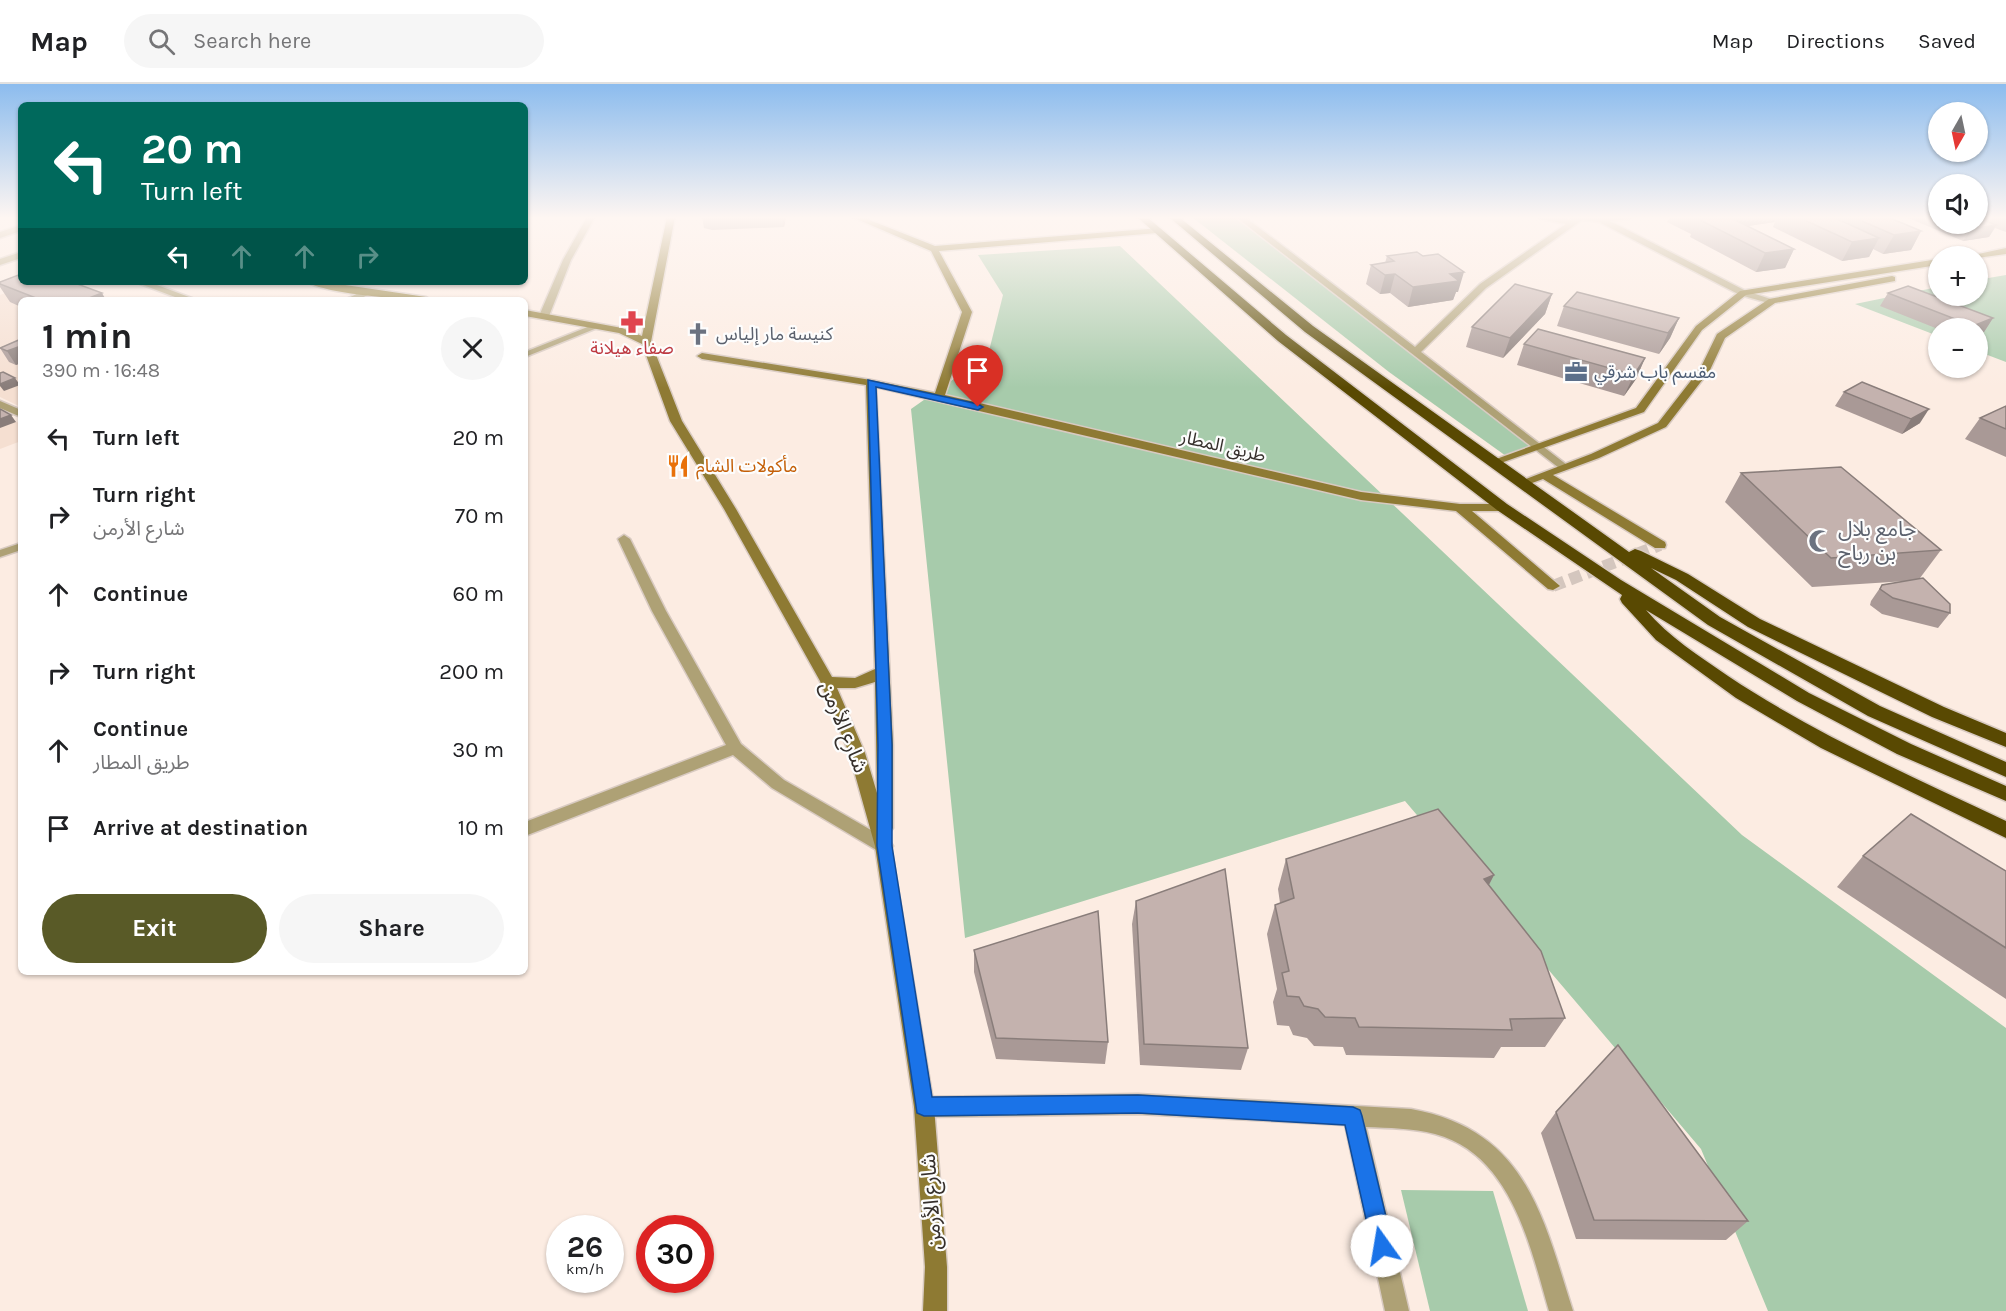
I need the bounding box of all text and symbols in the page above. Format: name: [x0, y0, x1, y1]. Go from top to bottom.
search box: [124, 14, 544, 68]
text: Map: [30, 25, 88, 58]
icon: search: [145, 25, 178, 58]
text: Search here: [193, 28, 311, 54]
text: Map: [1712, 29, 1753, 53]
text: Directions: [1786, 29, 1885, 53]
text: Saved: [1918, 29, 1976, 53]
north arrow: [1928, 102, 1988, 162]
map controls: [1928, 102, 1988, 378]
text: 20 m: [141, 124, 243, 174]
icon: left: [42, 126, 120, 204]
button: sound: [1928, 174, 1988, 234]
text: Turn left: [141, 175, 242, 207]
icon: left: [162, 240, 195, 273]
icon: ahead: [225, 240, 258, 273]
icon: ahead: [288, 240, 321, 273]
icon: right: [351, 240, 384, 273]
button: +: [1928, 246, 1988, 306]
pharmacy icon: صفاء هيلانة: [619, 309, 645, 335]
text: 1 min: [42, 315, 132, 357]
button: close: [441, 317, 504, 380]
button: −: [1928, 318, 1988, 378]
church icon: كنيسة مار إلياس: [685, 321, 711, 347]
place label: كنيسة مار إلياس: [716, 323, 833, 346]
place label: صفاء هيلانة: [590, 337, 674, 359]
pin: [952, 345, 1003, 407]
icon: arrive: [961, 354, 994, 387]
text: 390 m · 16:48: [42, 359, 160, 382]
office icon: مقسم باب شرقي: [1563, 359, 1589, 385]
place label: مقسم باب شرقي: [1594, 361, 1716, 385]
icon: left: [42, 422, 75, 455]
text: Turn left: [93, 425, 180, 451]
text: 20 m: [452, 425, 504, 451]
street label: طريق المطار: [1177, 425, 1268, 466]
restaurant icon: مأكولات الشام: [665, 453, 691, 479]
place label: مأكولات الشام: [696, 455, 797, 480]
text: Turn right: [93, 482, 196, 508]
icon: right: [42, 500, 75, 533]
text: 70 m: [455, 503, 504, 529]
text: شارع الأرمن: [93, 517, 185, 540]
place label: جامع بلال بن رباح: [1838, 517, 1916, 568]
mosque icon: جامع بلال بن رباح: [1807, 528, 1833, 554]
icon: ahead: [42, 578, 75, 611]
text: Continue: [93, 581, 188, 607]
text: 60 m: [453, 581, 504, 607]
icon: right: [42, 656, 75, 689]
text: Turn right: [93, 659, 196, 685]
text: 200 m: [439, 659, 504, 685]
street label: شارع الأرمن: [812, 678, 873, 777]
text: Continue: [93, 716, 188, 742]
icon: ahead: [42, 734, 75, 767]
text: 30 m: [452, 737, 504, 763]
text: طريق المطار: [93, 751, 190, 774]
icon: arrive: [42, 812, 75, 845]
text: Arrive at destination: [93, 815, 308, 841]
text: 10 m: [458, 815, 504, 841]
button: Exit: [42, 894, 267, 963]
button: Share: [279, 894, 504, 963]
street label: شارع الأرمن: [916, 1153, 949, 1251]
position arrow: [1350, 1214, 1414, 1278]
speed limit sign: 30: [636, 1215, 714, 1293]
text: 26: [567, 1229, 603, 1265]
text: km/h: [566, 1260, 604, 1278]

